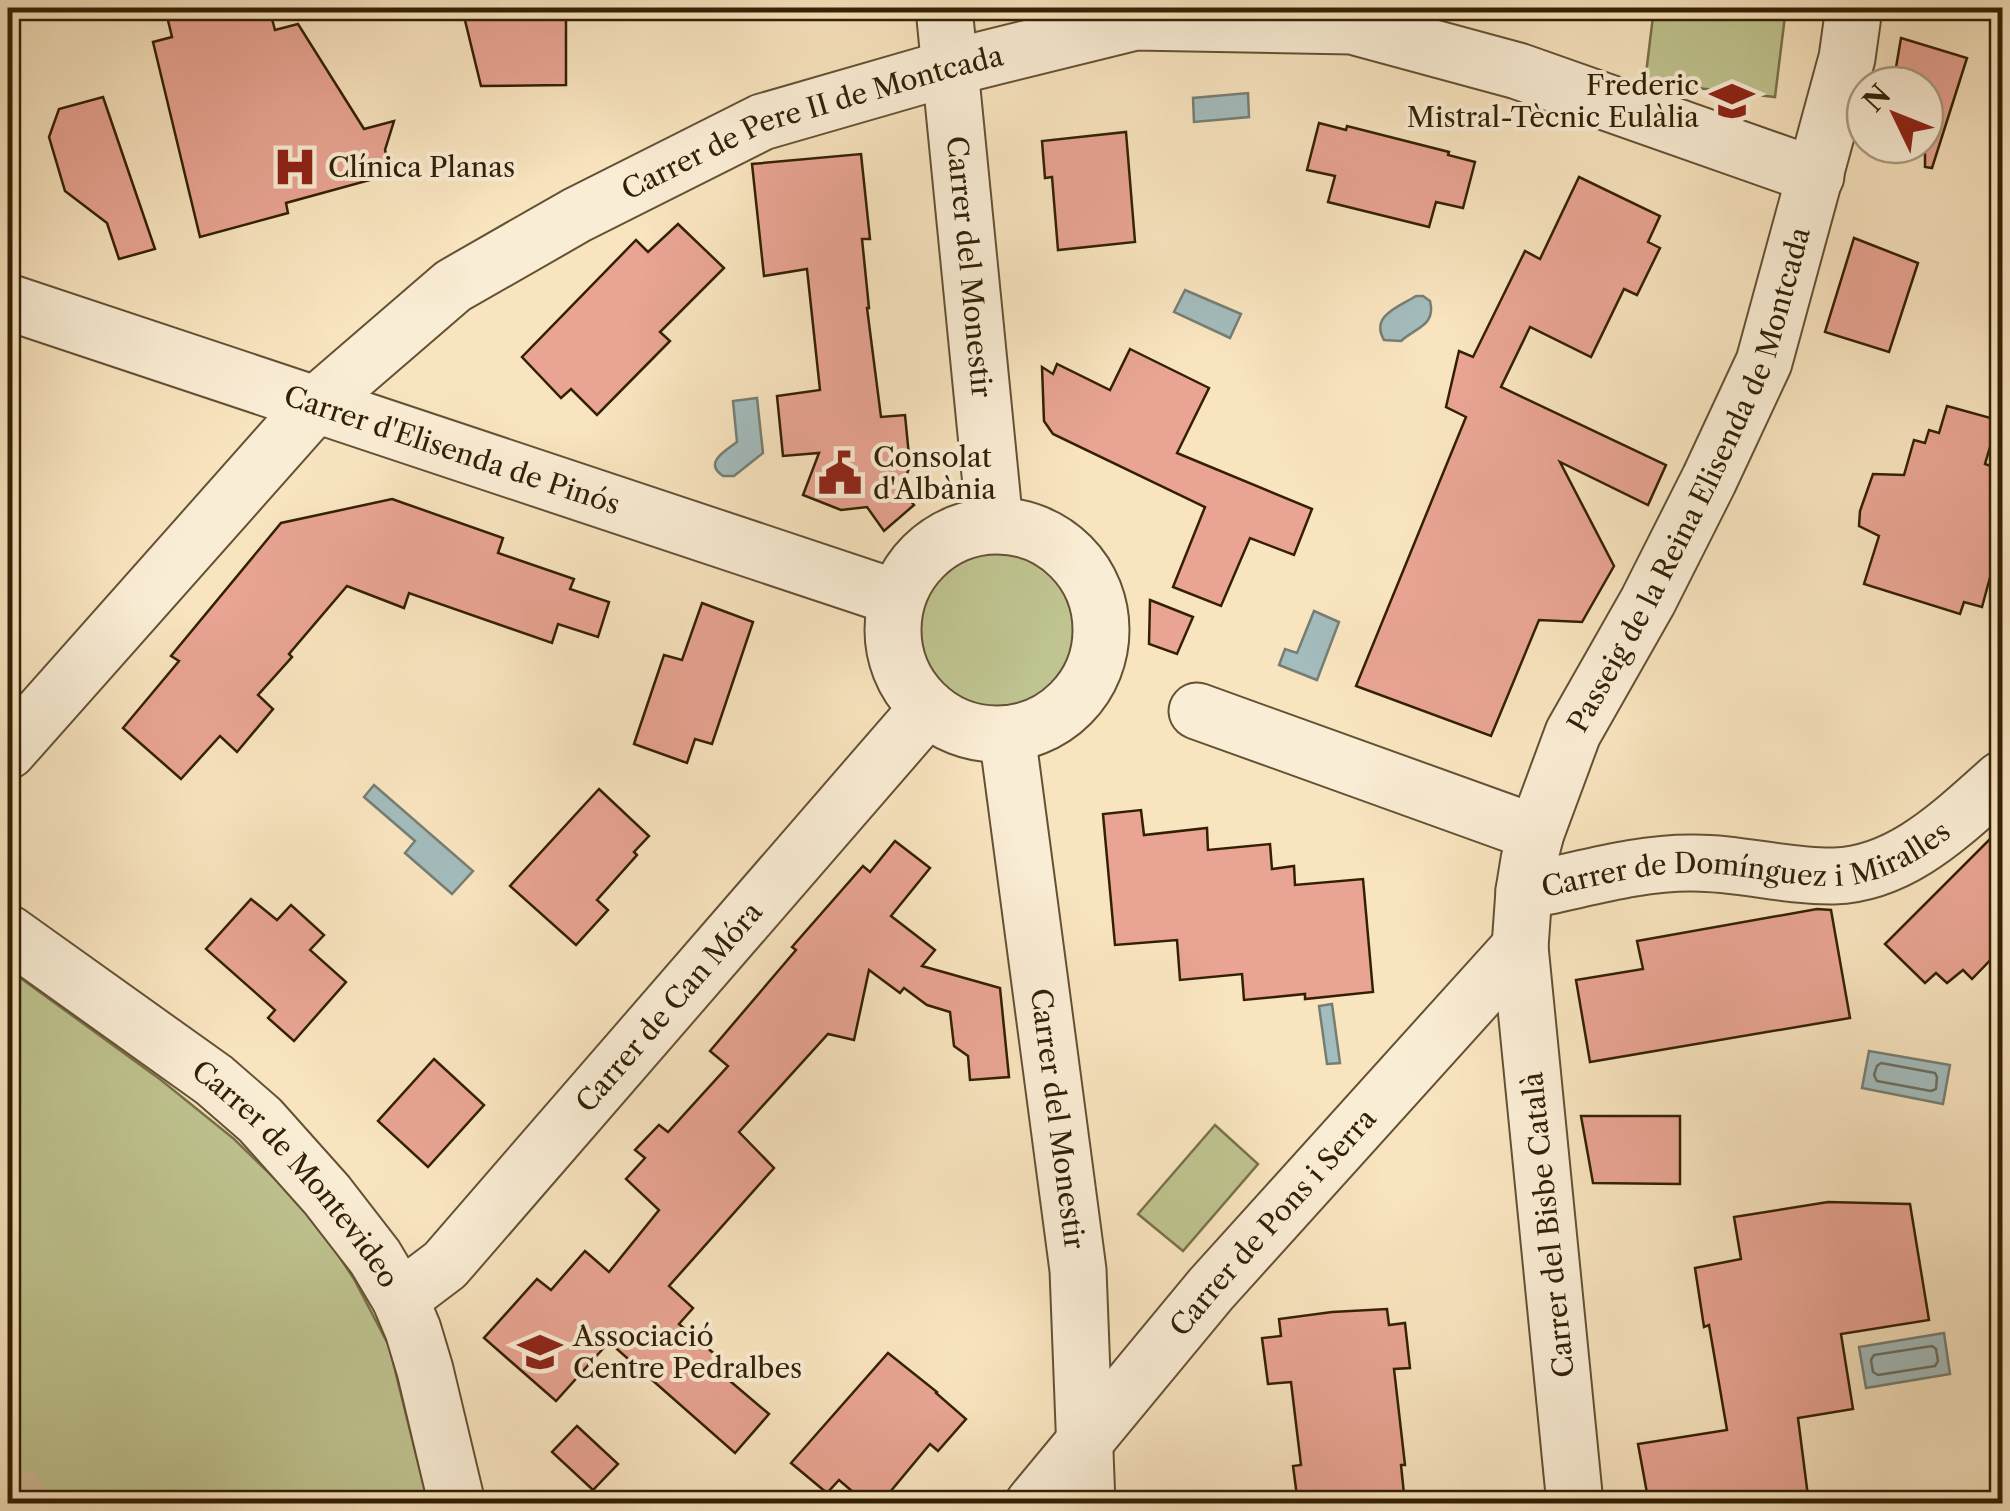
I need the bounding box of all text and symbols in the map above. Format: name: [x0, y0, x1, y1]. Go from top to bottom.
street label: Carrer de Pere II de Montcada: [616, 38, 1007, 207]
north arrow: [1845, 65, 1945, 165]
place label: Frederic Mistral-Tècnic Eulàlia: [1407, 68, 1699, 134]
school or university icon: Frederic Mistral-Tècnic Eulàlia: [1708, 77, 1756, 125]
text: N: [1856, 77, 1897, 118]
street label: Carrer del Monestir: [940, 134, 999, 399]
hospital icon: Clínica Planas: [271, 143, 319, 191]
place label: Clínica Planas: [328, 150, 515, 184]
street label: Passeig de la Reina Elisenda de Montcada: [1560, 223, 1817, 738]
street label: Carrer d'Elisenda de Pinós: [280, 378, 624, 522]
place label: Consolat d'Albània: [873, 440, 996, 506]
public building icon: Consolat d'Albània: [816, 449, 864, 497]
street label: Carrer de Domínguez i Miralles: [1538, 814, 1957, 904]
street label: Carrer de Can Móra: [569, 895, 769, 1119]
street label: Carrer del Monestir: [1024, 986, 1092, 1251]
street label: Carrer de Montevideo: [186, 1053, 406, 1294]
street label: Carrer del Bisbe Català: [1515, 1070, 1581, 1379]
street label: Carrer de Pons i Serra: [1162, 1101, 1383, 1343]
place label: Associació Centre Pedralbes: [572, 1319, 802, 1385]
school or university icon: Associació Centre Pedralbes: [516, 1328, 564, 1376]

